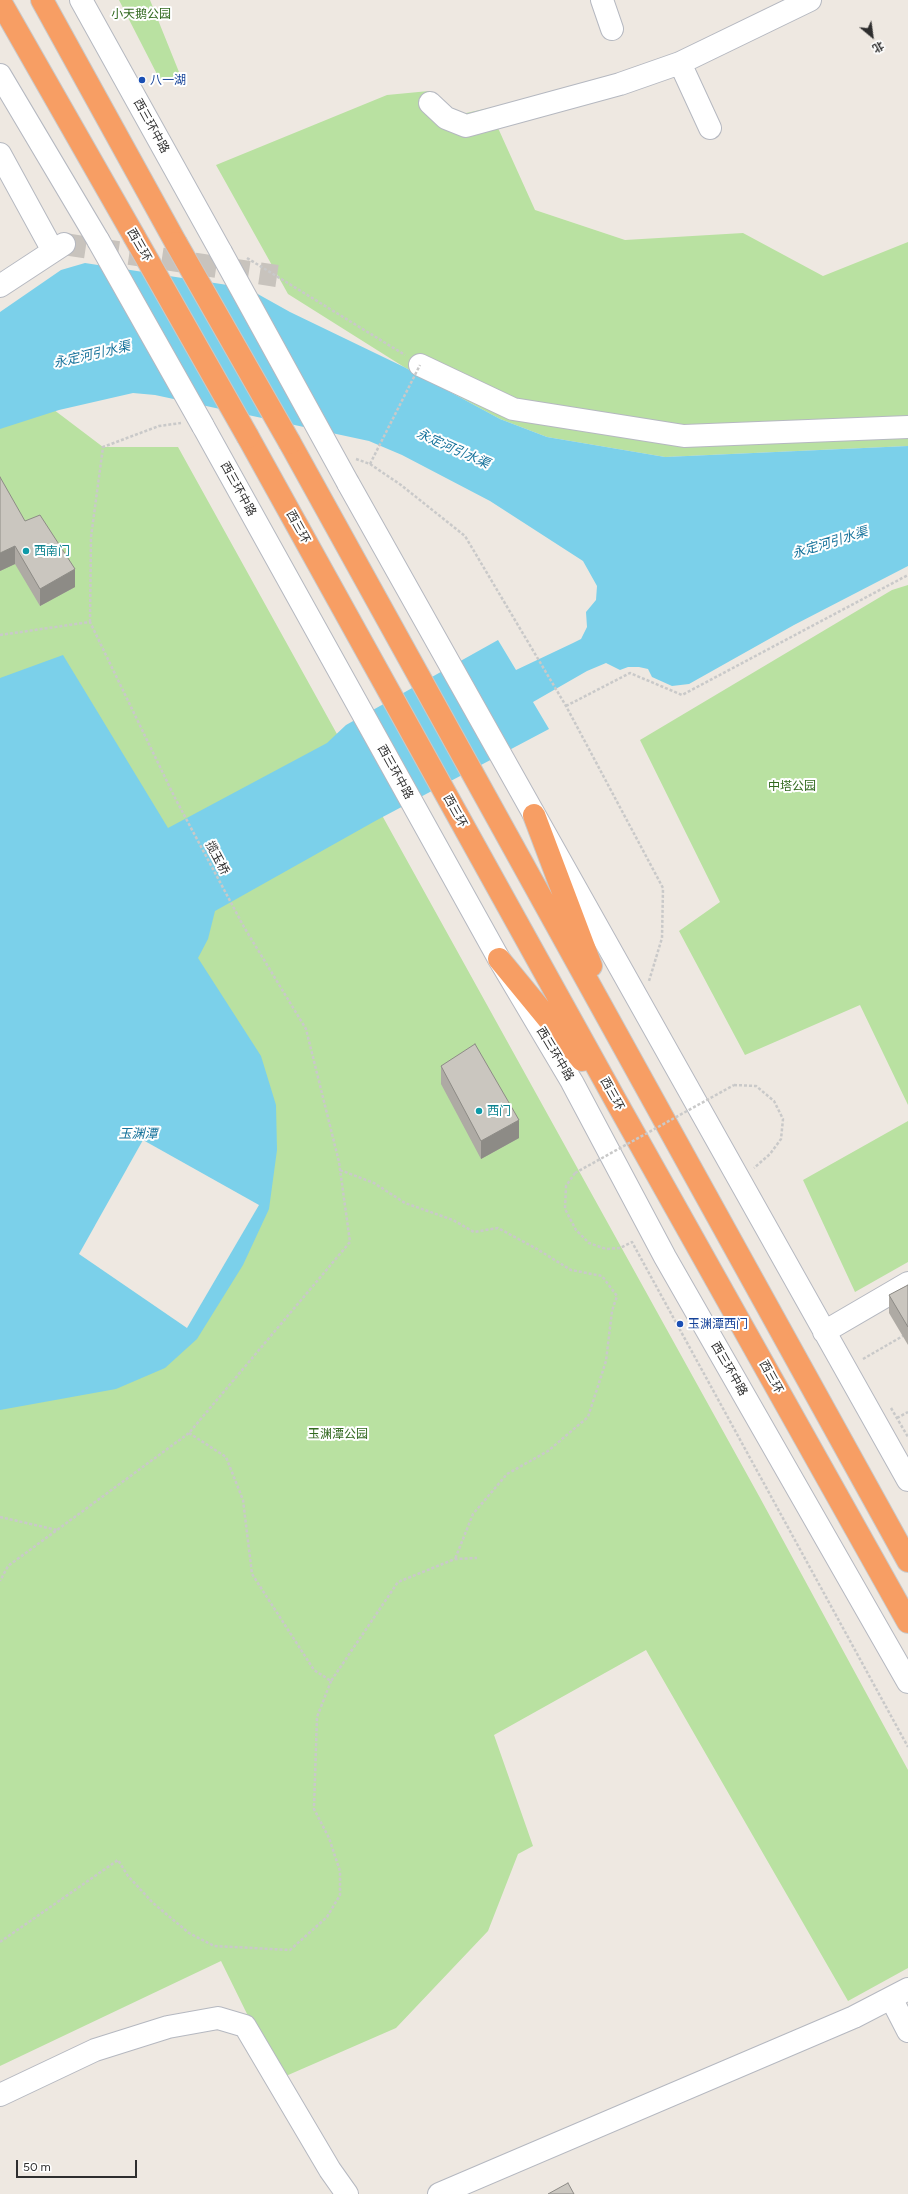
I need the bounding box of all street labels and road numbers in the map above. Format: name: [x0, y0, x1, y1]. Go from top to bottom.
street label: 西三环中路: [130, 96, 172, 156]
street label: 西三环: [124, 226, 154, 264]
street label: 西三环中路: [217, 459, 259, 519]
street label: 西三环: [283, 508, 313, 546]
street label: 西三环中路: [374, 742, 416, 802]
street label: 西三环: [440, 792, 470, 830]
street label: 揽玉桥: [202, 839, 232, 877]
street label: 西三环中路: [533, 1025, 577, 1083]
street label: 西三环: [597, 1075, 627, 1113]
street label: 西三环中路: [708, 1339, 750, 1399]
street label: 西三环: [756, 1358, 786, 1396]

